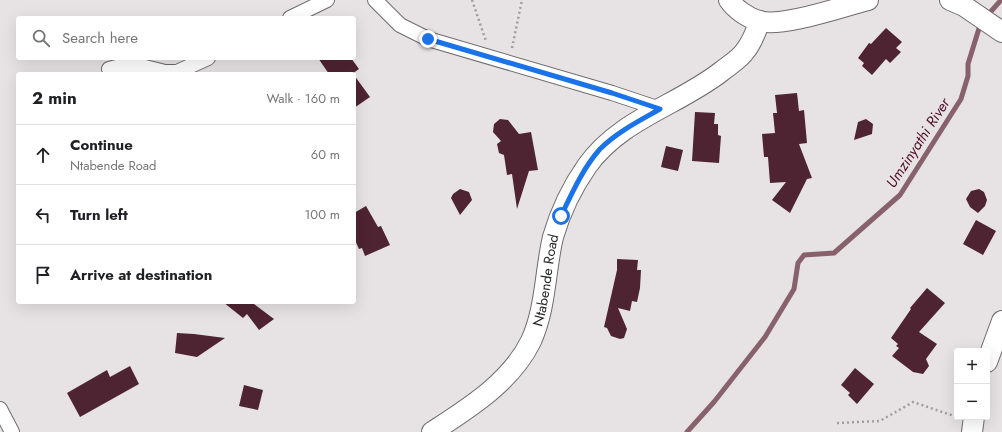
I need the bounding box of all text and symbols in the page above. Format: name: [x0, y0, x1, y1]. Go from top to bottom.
search box: [16, 16, 356, 60]
icon: search: [30, 27, 52, 49]
text: Search here: [62, 27, 138, 49]
route end: [419, 30, 437, 48]
text: 2 min: [32, 86, 77, 110]
text: Walk · 160 m: [267, 89, 340, 108]
water label: Umzinyathi River: [881, 93, 956, 192]
text: Continue: [70, 134, 133, 156]
icon: ahead: [32, 144, 54, 166]
text: 60 m: [311, 145, 340, 164]
text: Ntabende Road: [70, 156, 156, 175]
icon: left: [32, 204, 54, 226]
text: Turn left: [70, 204, 128, 226]
text: 100 m: [305, 205, 340, 224]
route start: [552, 207, 570, 225]
street label: Ntabende Road: [527, 232, 563, 329]
icon: arrive: [32, 264, 54, 286]
text: Arrive at destination: [70, 264, 212, 286]
map controls: [954, 348, 990, 420]
button: +: [954, 348, 990, 384]
button: −: [954, 384, 990, 420]

